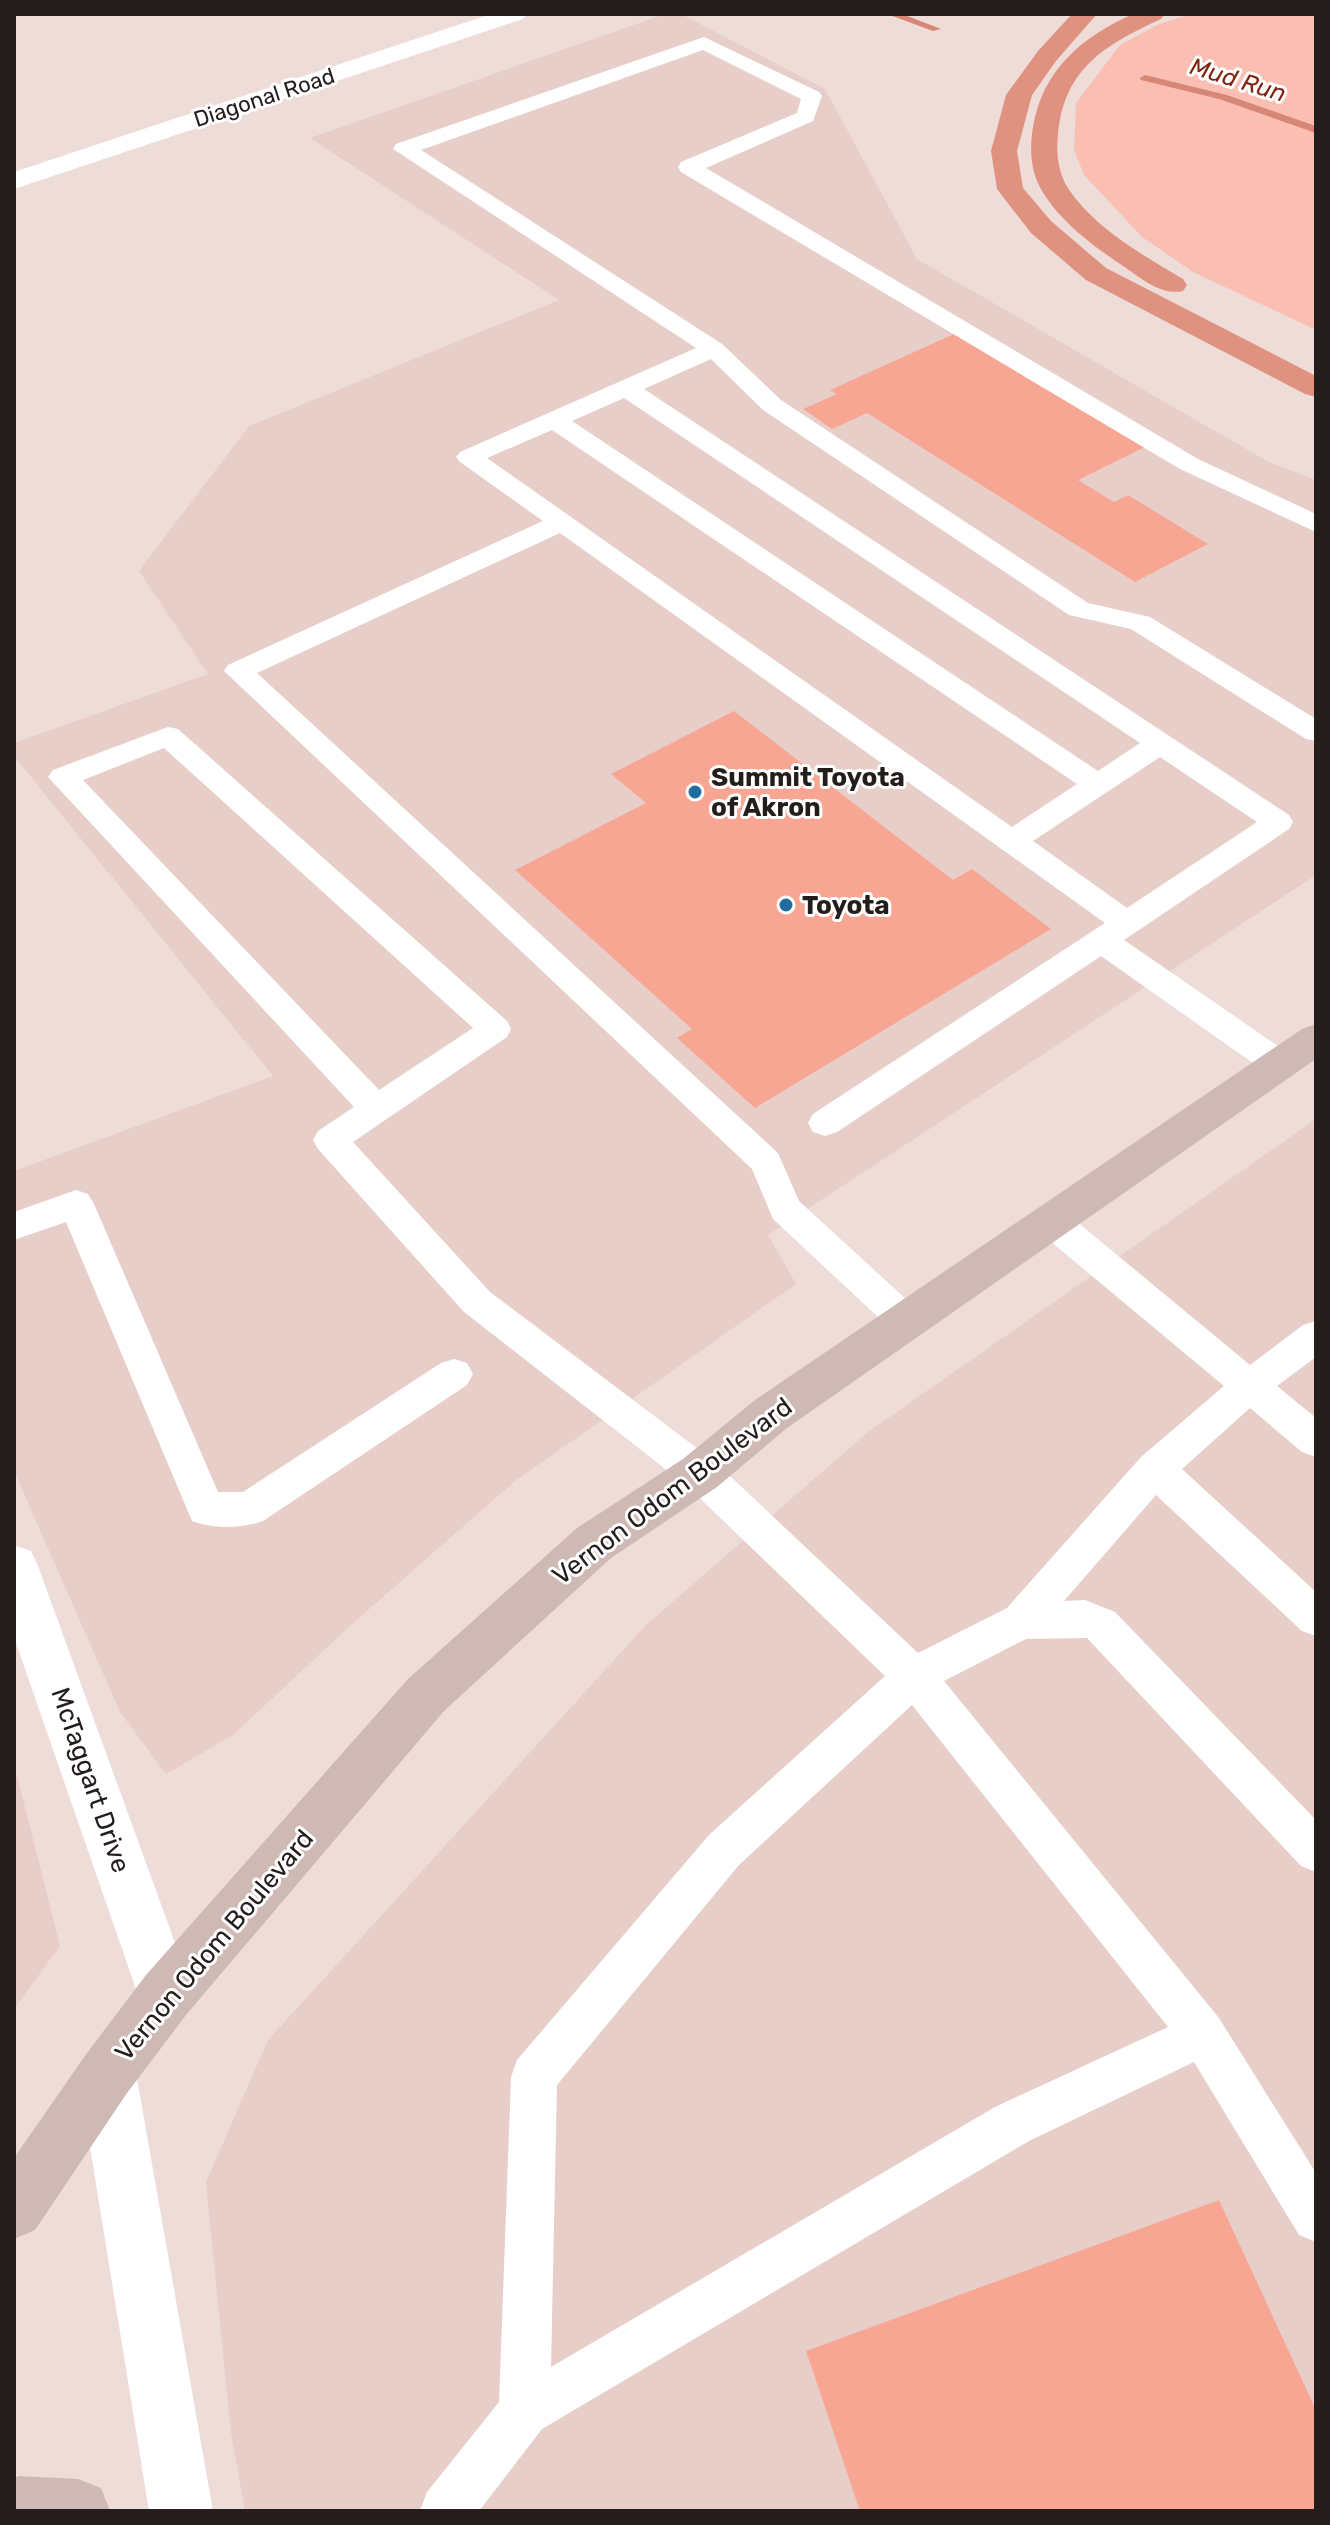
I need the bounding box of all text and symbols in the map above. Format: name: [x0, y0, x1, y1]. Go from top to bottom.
water label: Mud Run: [1187, 52, 1289, 108]
street label: Diagonal Road: [190, 62, 338, 133]
place label: Summit Toyota of Akron: [711, 762, 905, 823]
marker: Summit Toyota of Akron: [686, 783, 704, 801]
place label: Toyota: [802, 890, 890, 921]
marker: Toyota: [777, 896, 795, 914]
street label: Vernon Odom Boulevard: [546, 1391, 798, 1592]
street label: McTaggart Drive: [44, 1684, 137, 1877]
street label: Vernon Odom Boulevard: [109, 1823, 320, 2067]

